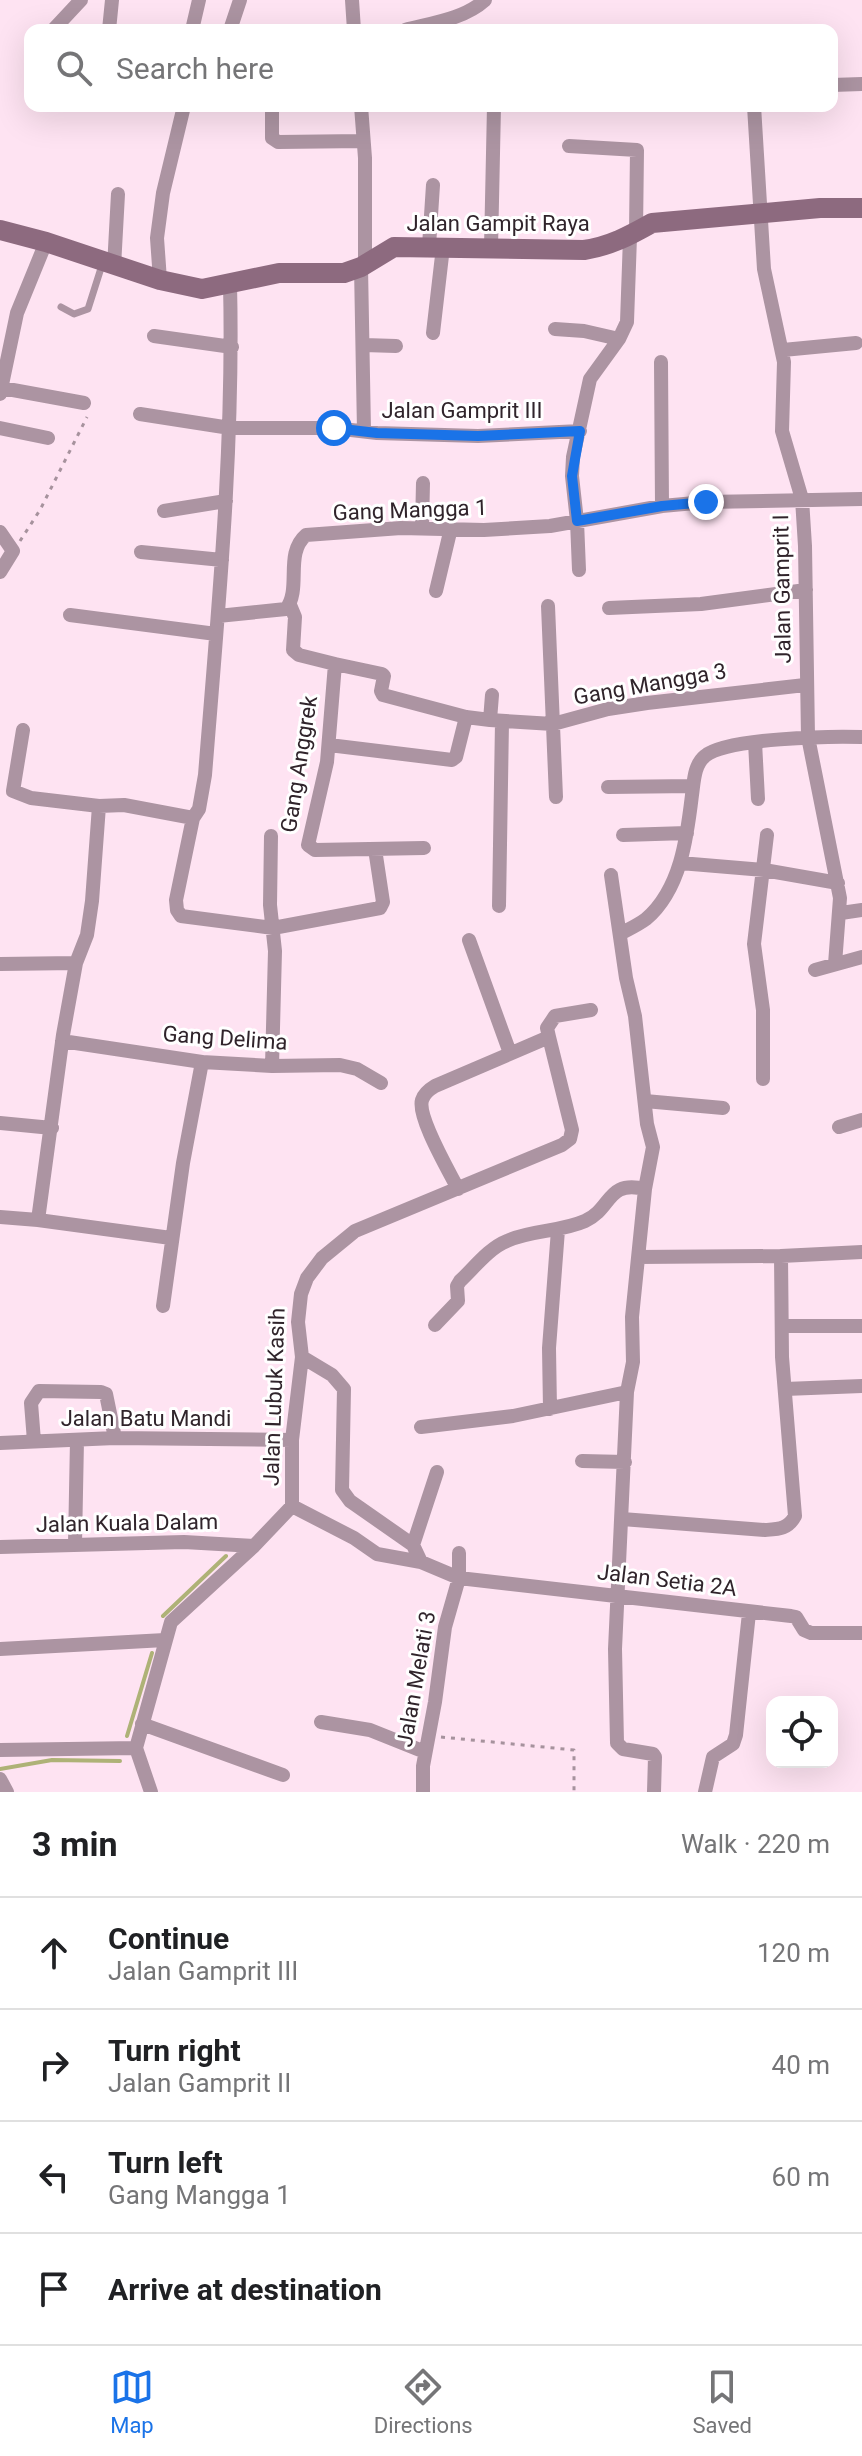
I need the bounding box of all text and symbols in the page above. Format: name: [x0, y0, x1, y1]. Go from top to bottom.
search box: [24, 24, 838, 112]
icon: search: [52, 46, 96, 90]
text: Search here: [116, 51, 274, 86]
street label: Jalan Gampit Raya: [406, 211, 590, 236]
street label: Jalan Gamprit III: [381, 398, 543, 423]
route start: [316, 410, 352, 446]
route end: [688, 484, 724, 520]
street label: Gang Mangga 1: [332, 495, 488, 525]
street label: Jalan Gamprit I: [768, 514, 796, 664]
street label: Gang Mangga 3: [572, 658, 728, 710]
street label: Gang Anggrek: [276, 693, 322, 834]
street label: Gang Delima: [162, 1021, 288, 1055]
street label: Jalan Lubuk Kasih: [258, 1308, 290, 1486]
street label: Jalan Batu Mandi: [61, 1406, 231, 1431]
street label: Jalan Kuala Dalam: [36, 1509, 218, 1537]
street label: Jalan Setia 2A: [596, 1559, 739, 1601]
street label: Jalan Melati 3: [392, 1609, 440, 1749]
map controls: [766, 1696, 838, 1768]
button: locate: [766, 1696, 838, 1768]
text: 3 min: [32, 1824, 117, 1864]
text: Walk · 220 m: [681, 1829, 830, 1859]
text: Continue: [108, 1921, 229, 1956]
icon: ahead: [32, 1931, 76, 1975]
text: 120 m: [757, 1938, 830, 1968]
text: Jalan Gamprit III: [108, 1956, 298, 1986]
text: Turn right: [108, 2033, 241, 2068]
icon: right: [32, 2043, 76, 2087]
text: 40 m: [772, 2050, 830, 2080]
text: Jalan Gamprit II: [108, 2068, 291, 2098]
text: Turn left: [108, 2145, 223, 2180]
icon: left: [32, 2155, 76, 2199]
text: 60 m: [772, 2162, 830, 2192]
text: Gang Mangga 1: [108, 2180, 291, 2210]
icon: arrive: [32, 2267, 76, 2311]
text: Arrive at destination: [108, 2272, 382, 2307]
tab: Map: [110, 2365, 154, 2438]
tab: Directions: [374, 2365, 473, 2438]
tab: Saved: [693, 2365, 752, 2438]

